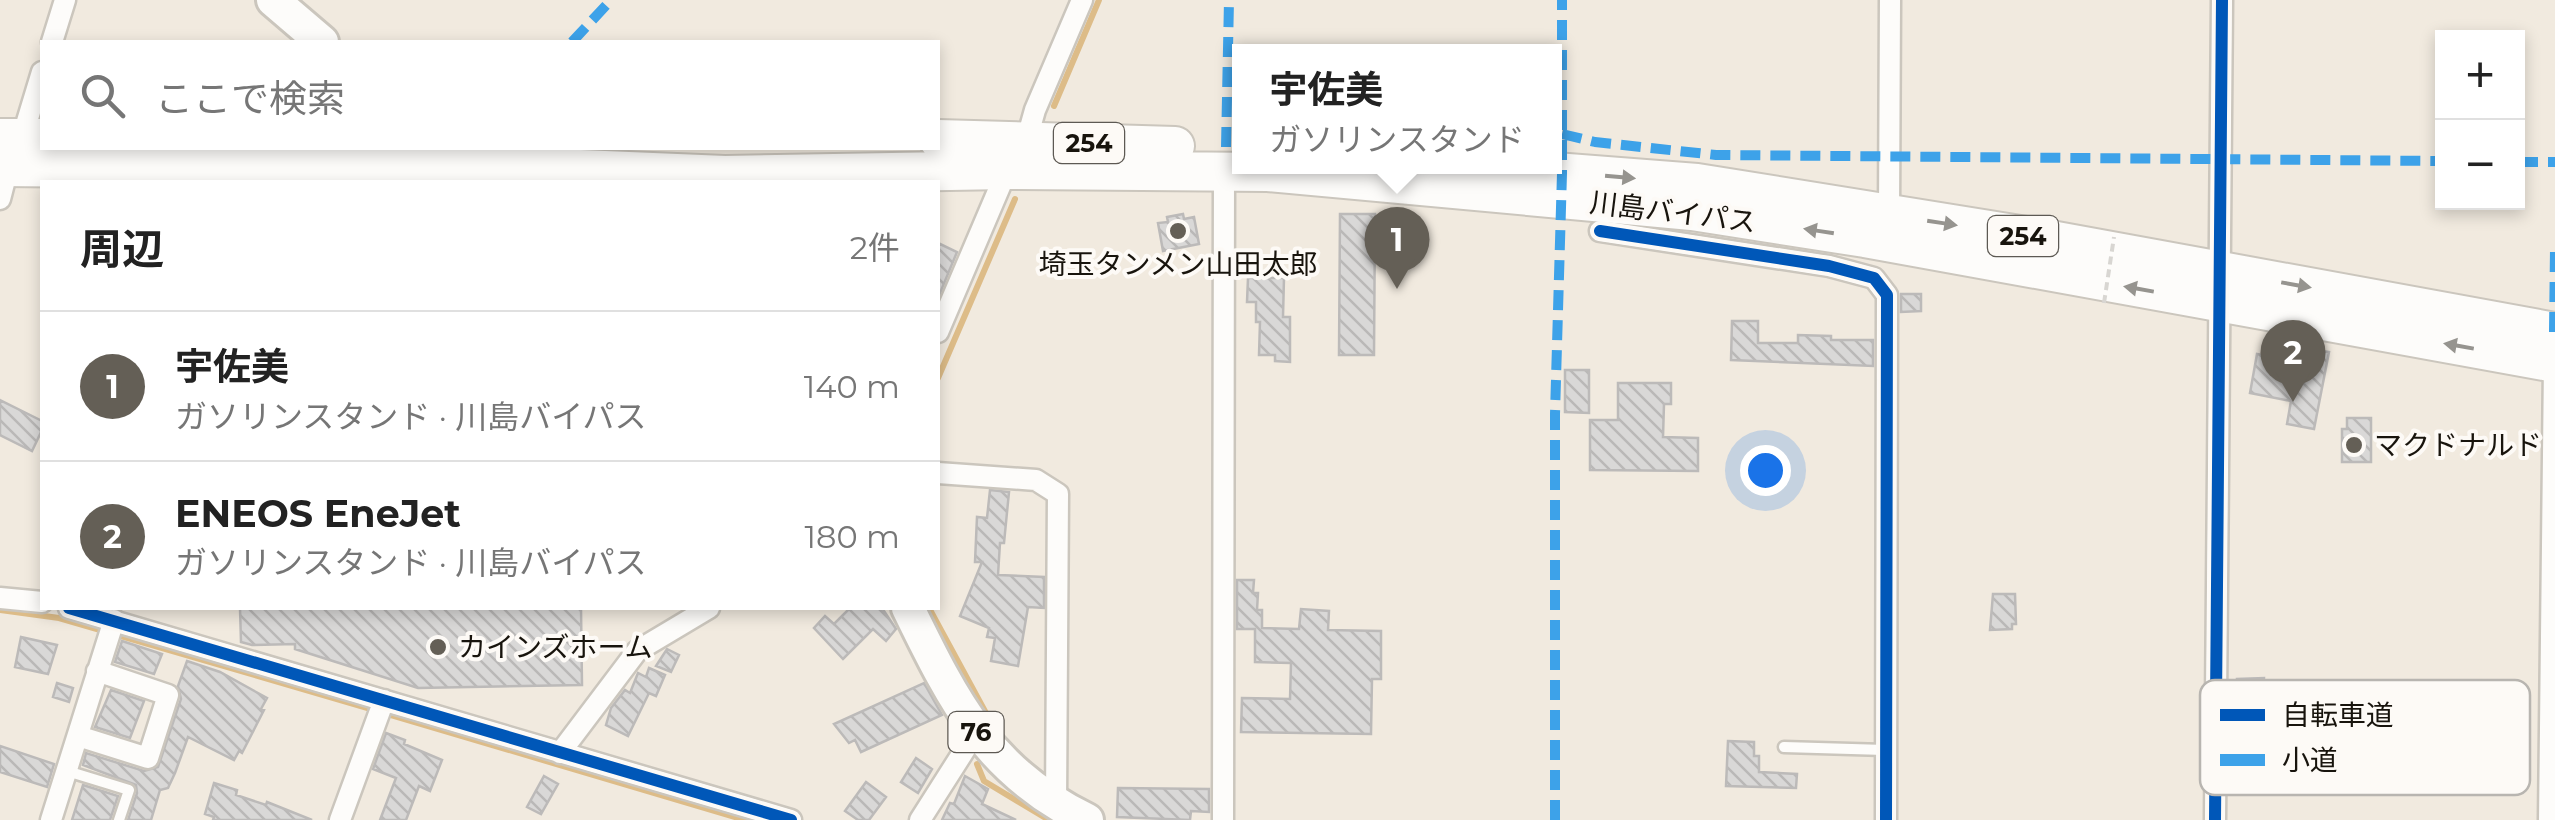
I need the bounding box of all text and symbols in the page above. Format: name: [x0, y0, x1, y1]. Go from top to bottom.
map controls: [2435, 30, 2525, 210]
button: +: [2435, 30, 2525, 120]
search box: [40, 40, 940, 150]
popup: [1232, 44, 1562, 174]
text: 宇佐美: [1269, 66, 1383, 113]
icon: search: [75, 68, 130, 123]
text: ここで検索: [155, 75, 345, 122]
text: ガソリンスタンド: [1269, 120, 1525, 159]
button: −: [2435, 120, 2525, 210]
road number: 254: [1054, 123, 1124, 163]
one-way arrow: [1605, 170, 1636, 186]
street label: 川島バイパス: [1588, 185, 1758, 239]
pin: 1: [1364, 206, 1430, 289]
one-way arrow: [1926, 215, 1958, 231]
road number: 254: [1988, 216, 2058, 256]
marker: 埼玉タンメン山田太郎: [1167, 220, 1189, 242]
text: 周辺: [80, 223, 164, 275]
one-way arrow: [1803, 223, 1835, 238]
text: 2件: [850, 228, 900, 267]
place label: 埼玉タンメン山田太郎: [1038, 247, 1318, 281]
one-way arrow: [2281, 278, 2312, 293]
one-way arrow: [2123, 281, 2154, 296]
pin: 2: [2260, 320, 2326, 402]
one-way arrow: [2443, 338, 2474, 353]
text: 宇佐美: [175, 343, 289, 390]
text: 1: [106, 367, 119, 406]
text: 140 m: [804, 367, 900, 406]
text: ガソリンスタンド · 川島バイパス: [175, 397, 647, 436]
place label: マクドナルド: [2374, 428, 2542, 462]
marker: マクドナルド: [2343, 434, 2365, 456]
your location: [1740, 445, 1791, 496]
text: ENEOS EneJet: [175, 490, 461, 537]
text: 2: [103, 517, 122, 556]
text: 180 m: [805, 517, 900, 556]
text: ガソリンスタンド · 川島バイパス: [175, 543, 647, 582]
place label: カインズホーム: [458, 630, 653, 664]
marker: カインズホーム: [427, 636, 449, 658]
legend: [2200, 680, 2530, 795]
text: 自転車道: [2282, 698, 2394, 732]
road number: 76: [948, 712, 1004, 752]
text: 小道: [2282, 743, 2338, 777]

